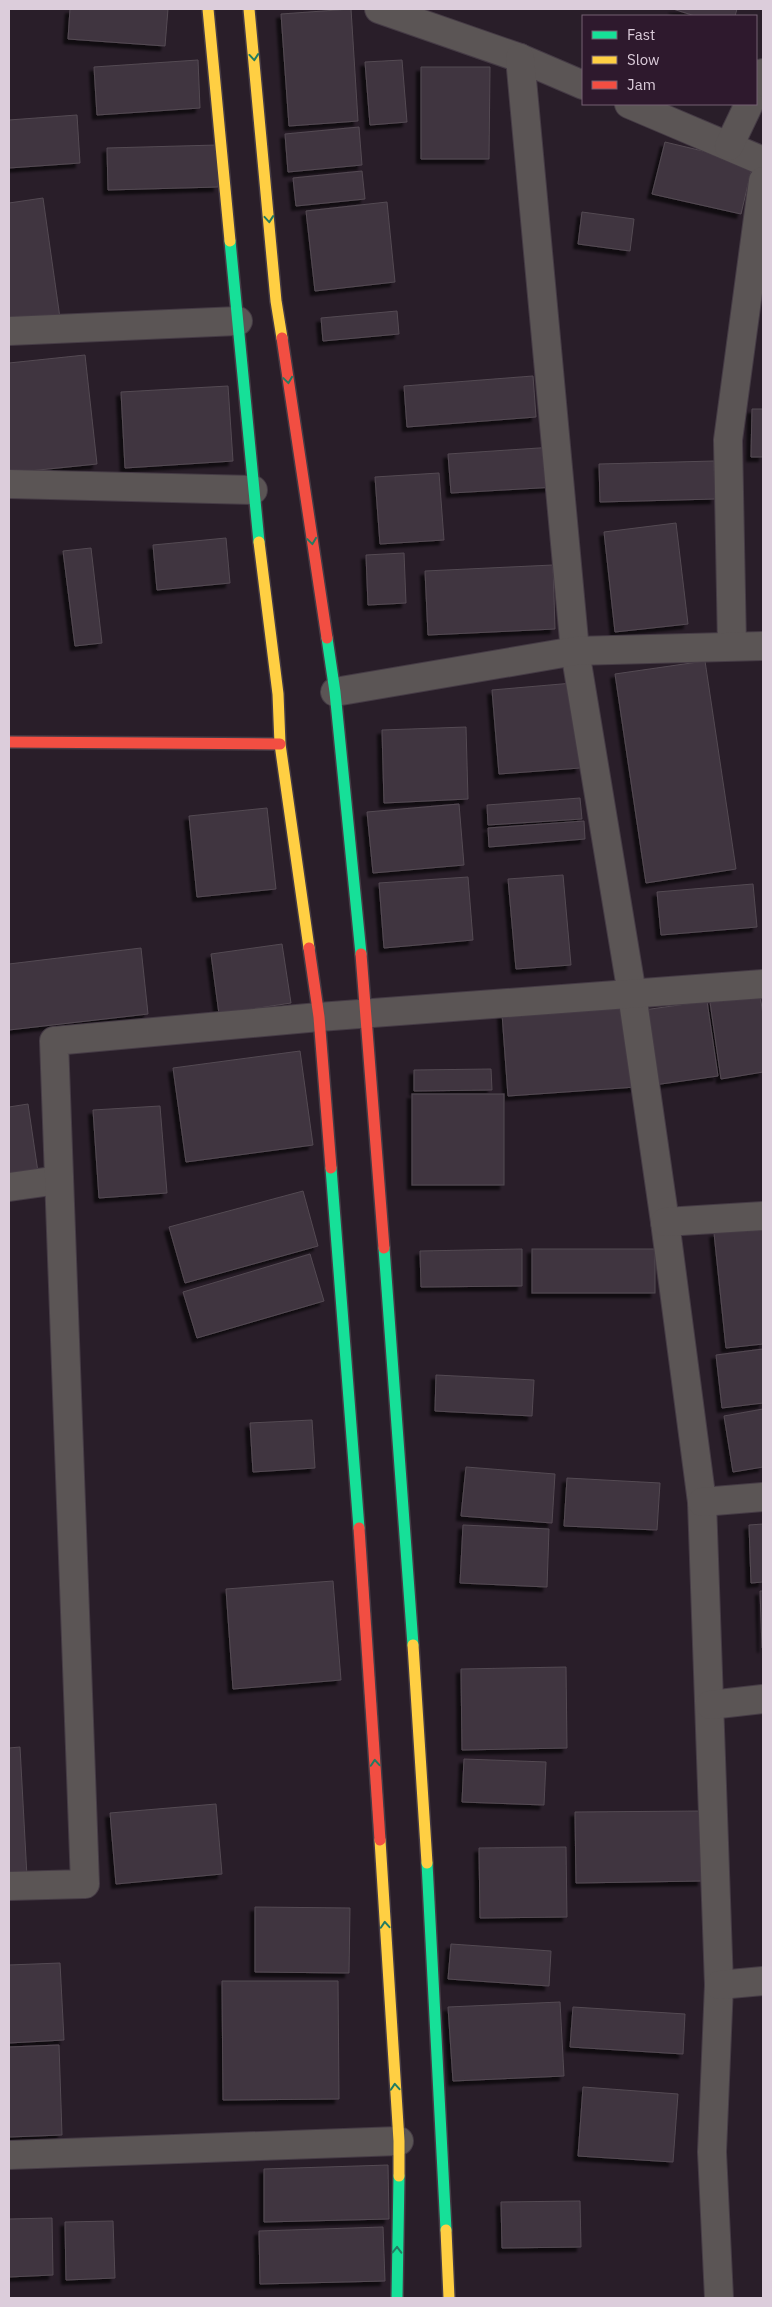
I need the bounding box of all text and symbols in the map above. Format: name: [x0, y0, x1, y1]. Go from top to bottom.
legend: [582, 15, 757, 105]
text: Fast: [627, 25, 655, 44]
text: Slow: [627, 50, 660, 69]
one-way arrow: [248, 54, 259, 62]
text: Jam: [627, 75, 656, 94]
one-way arrow: [263, 215, 274, 223]
one-way arrow: [282, 377, 293, 385]
one-way arrow: [306, 537, 317, 545]
one-way arrow: [370, 1758, 381, 1766]
one-way arrow: [380, 1921, 391, 1929]
one-way arrow: [390, 2083, 401, 2091]
one-way arrow: [392, 2245, 402, 2253]

